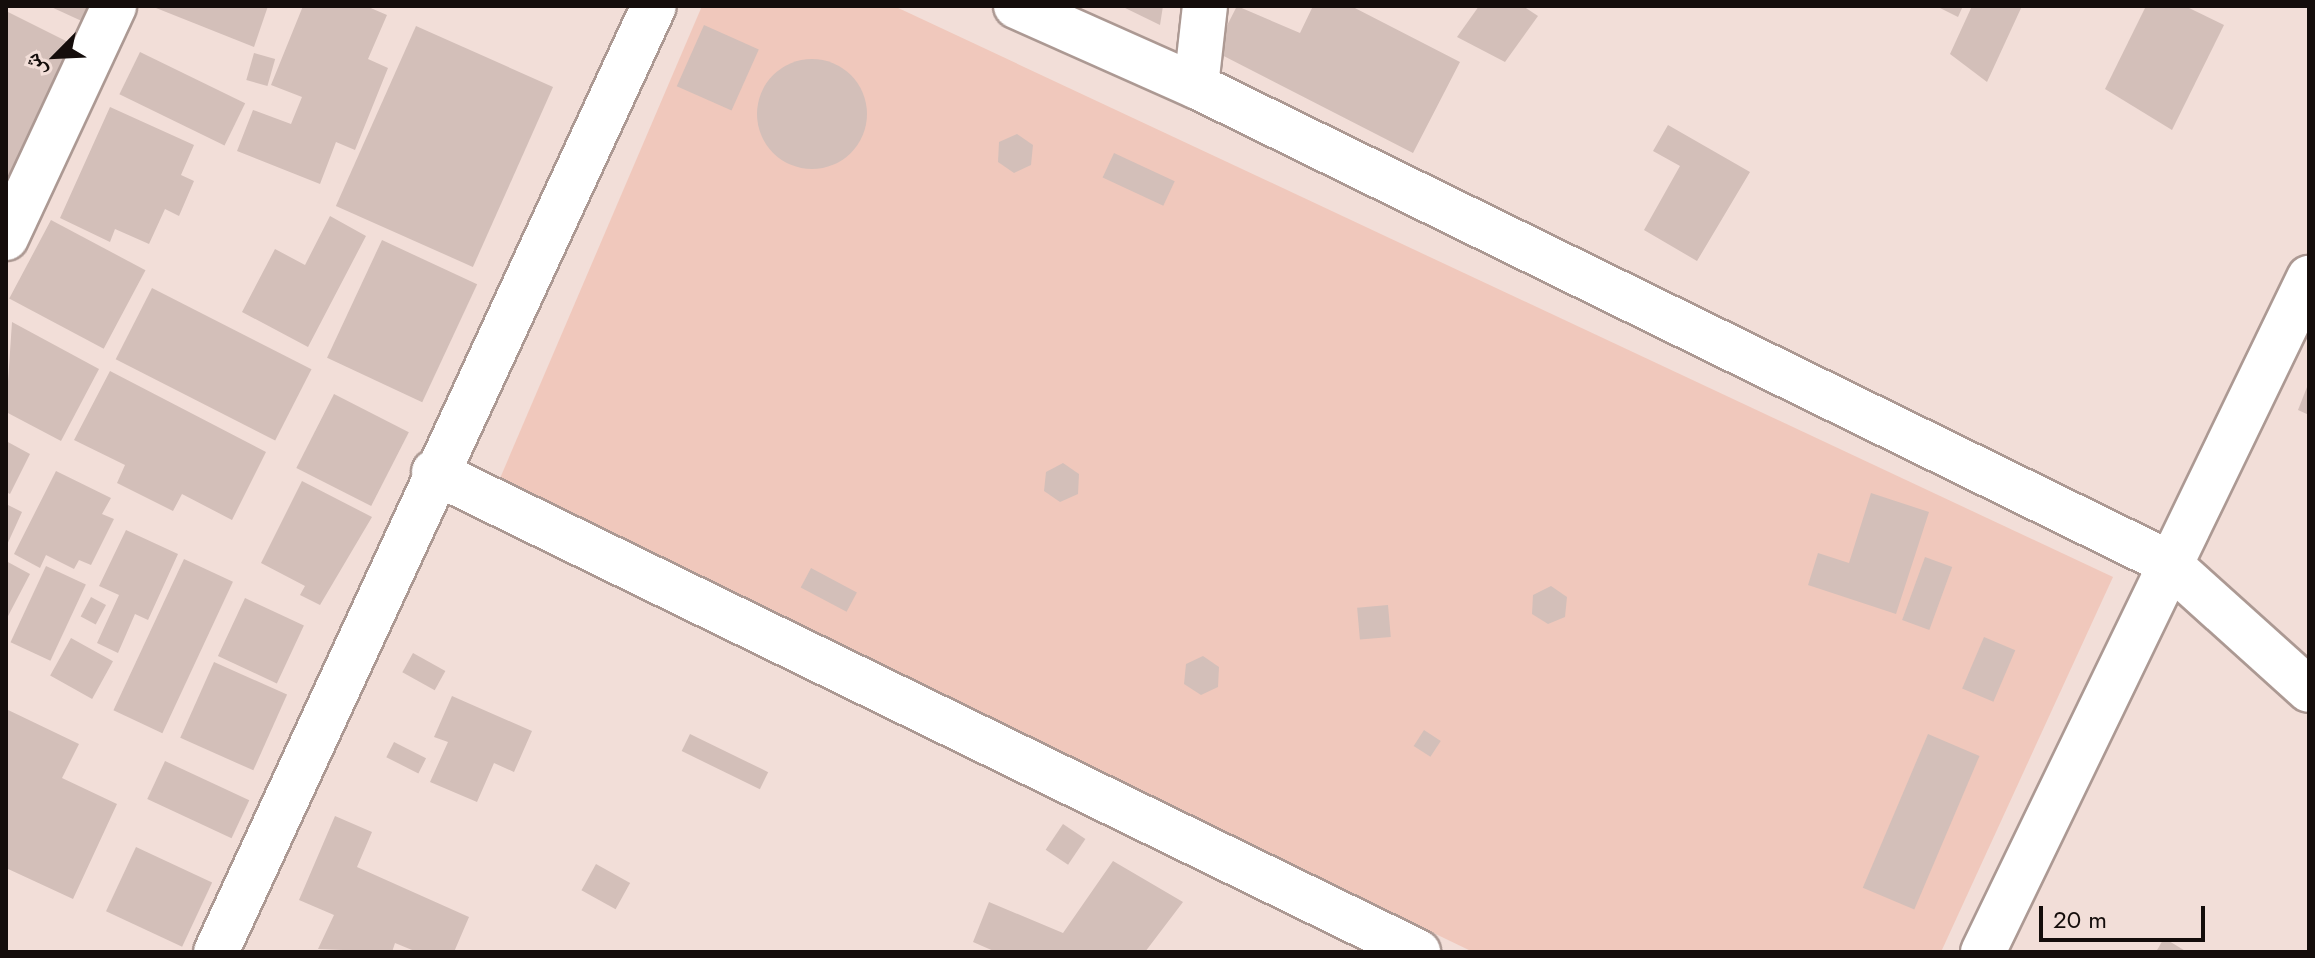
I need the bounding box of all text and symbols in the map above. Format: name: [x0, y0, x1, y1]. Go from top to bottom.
north arrow: [16, 16, 96, 96]
text: ش: [15, 49, 53, 83]
scale bar: [2043, 890, 2209, 940]
text: 20 m: [2053, 902, 2107, 937]

